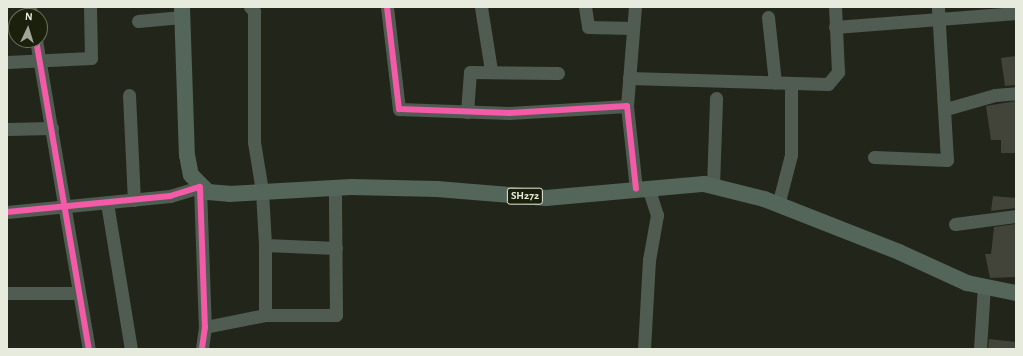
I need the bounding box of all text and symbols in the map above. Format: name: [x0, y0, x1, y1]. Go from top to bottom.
north arrow: [8, 8, 48, 48]
text: N: [25, 11, 33, 22]
road number: SH272: [506, 187, 544, 205]

